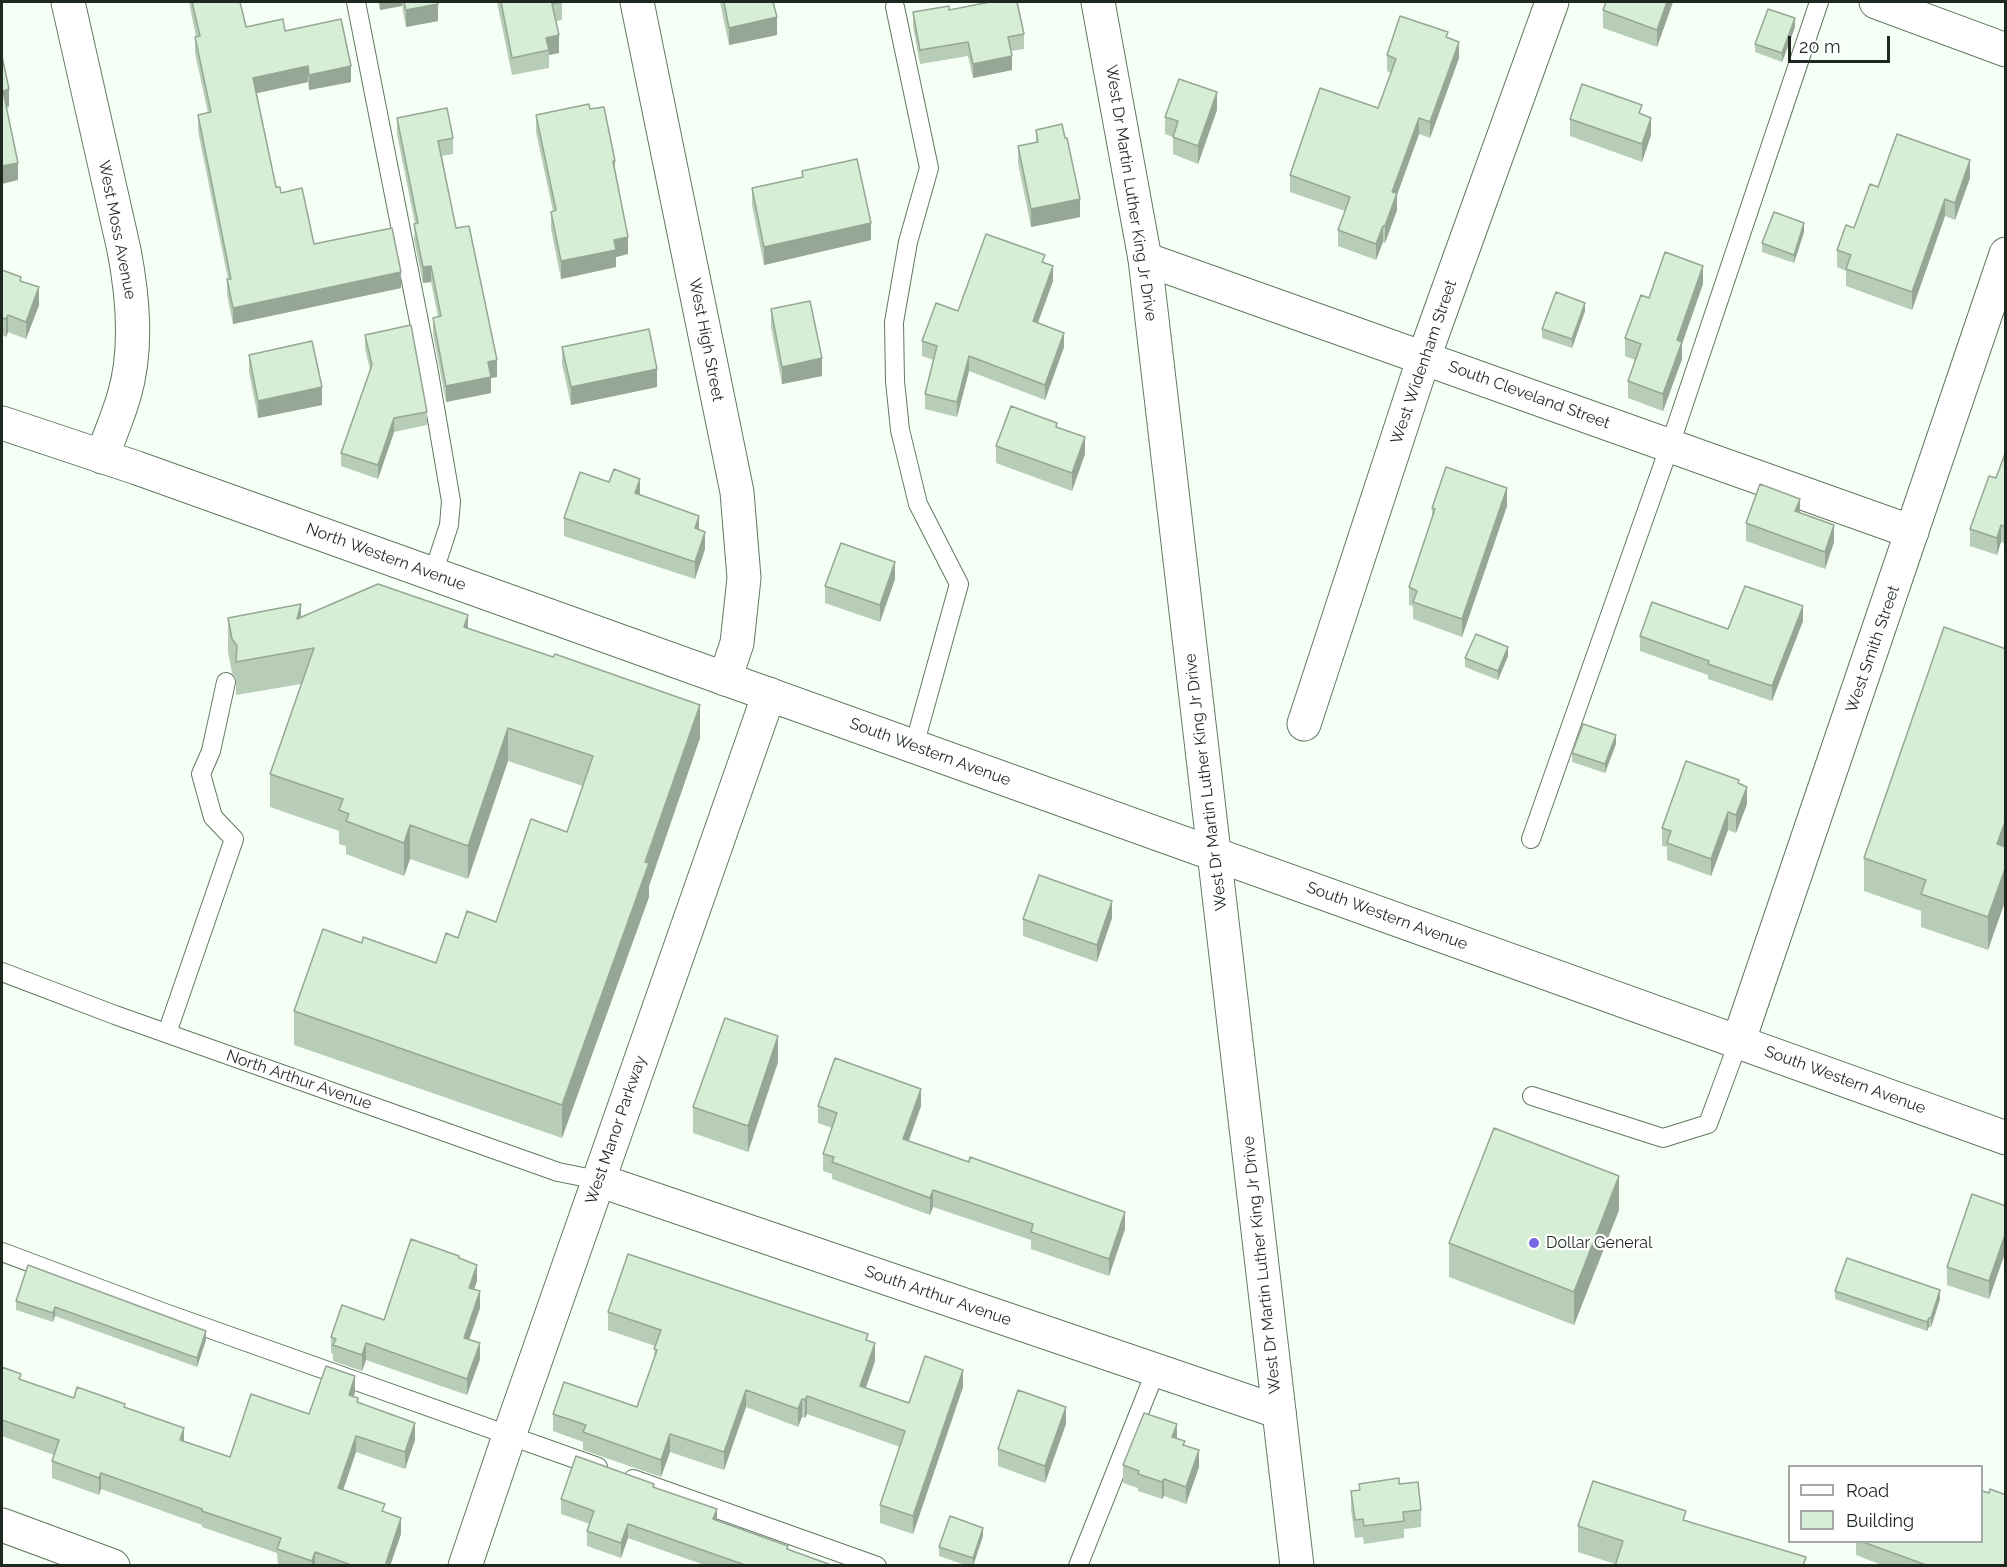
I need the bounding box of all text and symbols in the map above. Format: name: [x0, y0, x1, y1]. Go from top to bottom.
scale bar: [1791, 24, 1893, 62]
text: 20 m: [1799, 36, 1841, 57]
street label: West Dr Martin Luther King Jr Drive: [1101, 64, 1161, 322]
street label: West Moss Avenue: [94, 159, 140, 301]
street label: West High Street: [685, 277, 727, 403]
street label: West Widenham Street: [1387, 277, 1461, 447]
street label: South Cleveland Street: [1446, 357, 1612, 433]
street label: North Western Avenue: [303, 519, 469, 595]
street label: West Smith Street: [1842, 583, 1904, 715]
street label: West Dr Martin Luther King Jr Drive: [1181, 652, 1231, 912]
street label: South Western Avenue: [847, 714, 1013, 790]
street label: South Western Avenue: [1304, 878, 1470, 954]
street label: South Western Avenue: [1762, 1042, 1928, 1118]
street label: North Arthur Avenue: [224, 1046, 374, 1114]
street label: West Manor Parkway: [582, 1053, 650, 1207]
street label: West Dr Martin Luther King Jr Drive: [1239, 1135, 1285, 1395]
place label: Dollar General: [1546, 1233, 1652, 1253]
marker: Dollar General: [1527, 1236, 1541, 1250]
street label: South Arthur Avenue: [862, 1262, 1014, 1330]
legend: [1788, 1465, 1983, 1543]
text: Road: [1846, 1480, 1889, 1501]
text: Building: [1846, 1510, 1914, 1531]

